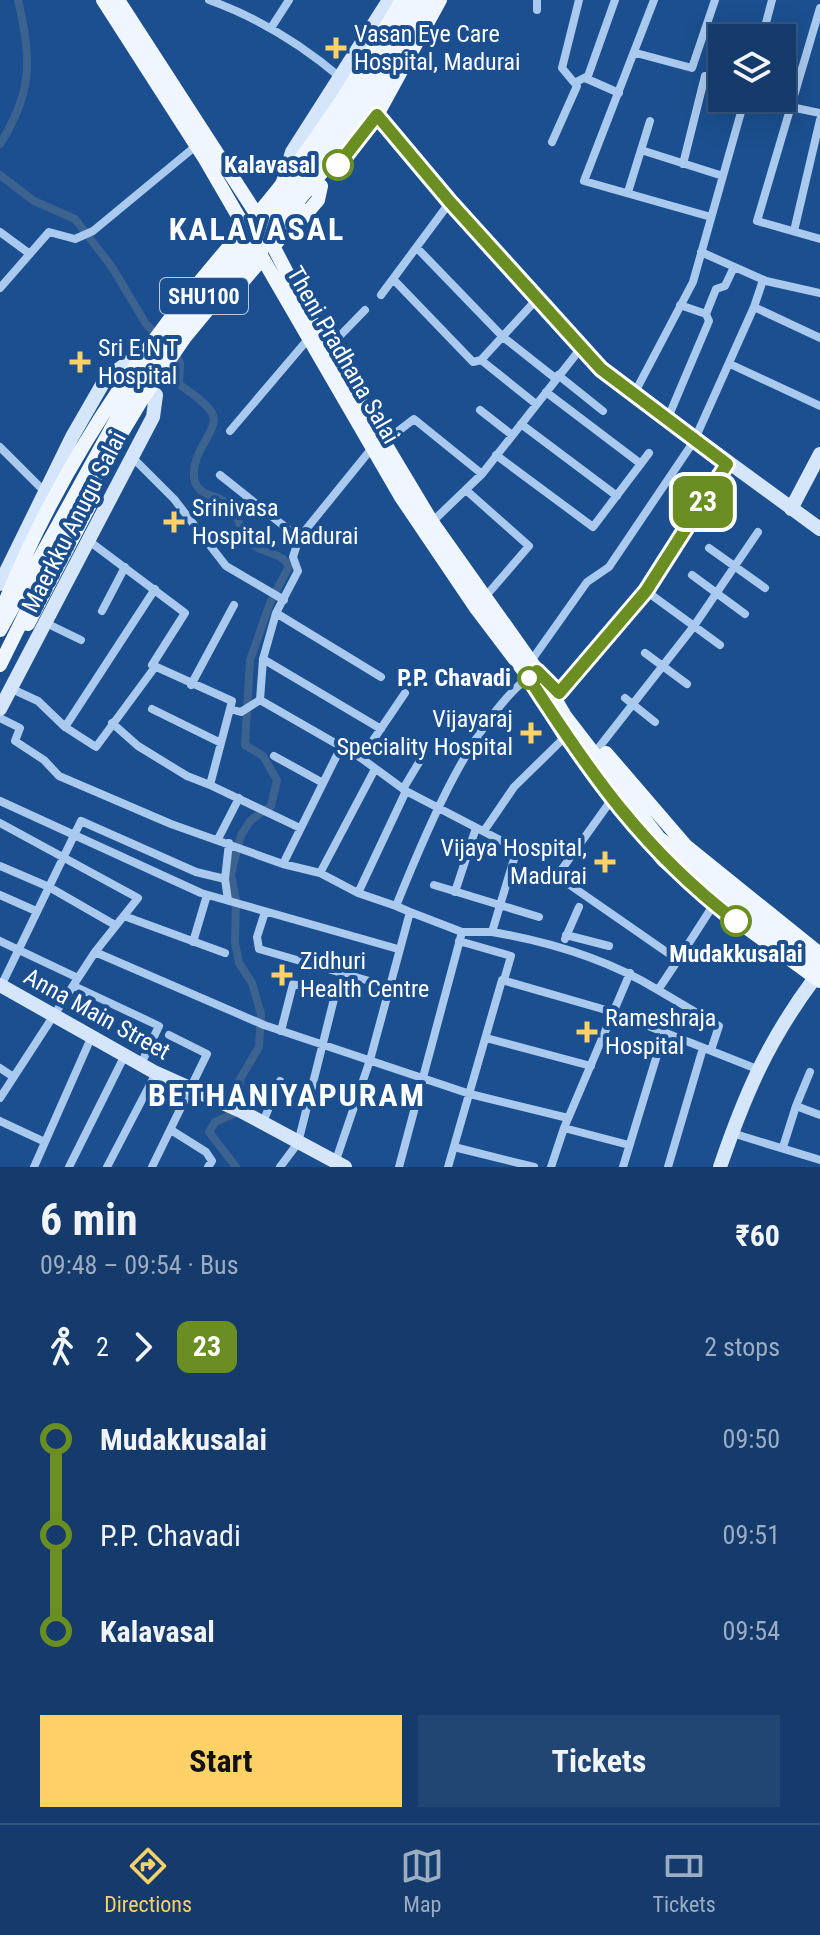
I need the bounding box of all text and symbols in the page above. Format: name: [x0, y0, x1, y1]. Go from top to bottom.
place label: Vasan Eye Care Hospital, Madurai: [354, 20, 521, 76]
map controls: [708, 24, 796, 112]
button: layers: [708, 24, 796, 112]
marker: Vasan Eye Care Hospital, Madurai: [325, 37, 347, 59]
marker: Kalavasal: [323, 150, 353, 180]
place label: Kalavasal: [224, 151, 316, 179]
district label: KALAVASAL: [169, 210, 345, 248]
street label: Theni Pradhana Salai: [281, 262, 405, 448]
road number: SHU100: [160, 278, 248, 314]
place label: Sri E N T Hospital: [98, 334, 179, 390]
marker: Sri E N T Hospital: [69, 351, 91, 373]
street label: Maerkku Anugu Salai: [16, 427, 132, 617]
line badge: 23: [667, 476, 739, 528]
text: 23: [689, 485, 717, 518]
place label: Srinivasa Hospital, Madurai: [192, 494, 359, 550]
marker: Srinivasa Hospital, Madurai: [163, 511, 185, 533]
place label: P.P. Chavadi: [397, 664, 511, 692]
marker: P.P. Chavadi: [518, 667, 540, 689]
place label: Vijayaraj Speciality Hospital: [336, 705, 513, 761]
marker: Vijayaraj Speciality Hospital: [520, 722, 542, 744]
place label: Vijaya Hospital, Madurai: [440, 834, 587, 890]
marker: Vijaya Hospital, Madurai: [594, 851, 616, 873]
marker: Mudakkusalai: [721, 906, 751, 936]
place label: Mudakkusalai: [669, 940, 803, 968]
place label: Zidhuri Health Centre: [300, 947, 429, 1003]
street label: Anna Main Street: [19, 962, 175, 1066]
marker: Zidhuri Health Centre: [271, 964, 293, 986]
place label: Rameshraja Hospital: [605, 1004, 716, 1060]
marker: Rameshraja Hospital: [576, 1021, 598, 1043]
district label: BETHANIYAPURAM: [148, 1076, 426, 1114]
text: 6 min: [40, 1194, 138, 1246]
text: ₹60: [735, 1218, 780, 1253]
text: 09:48 – 09:54 · Bus: [40, 1250, 239, 1280]
icon: walk: [40, 1325, 84, 1369]
icon: forward: [121, 1325, 165, 1369]
text: 23: [193, 1330, 221, 1363]
text: 2: [96, 1332, 109, 1362]
text: 2 stops: [704, 1332, 780, 1362]
text: Mudakkusalai: [100, 1422, 267, 1457]
text: 09:50: [723, 1424, 780, 1454]
text: P.P. Chavadi: [100, 1518, 241, 1553]
text: 09:51: [723, 1520, 780, 1550]
text: Kalavasal: [100, 1614, 215, 1649]
text: 09:54: [723, 1616, 780, 1646]
button: Start: [40, 1715, 402, 1807]
button: Tickets: [418, 1715, 780, 1807]
tab: Directions: [104, 1844, 192, 1917]
tab: Map: [400, 1844, 444, 1917]
tab: Tickets: [653, 1844, 716, 1917]

